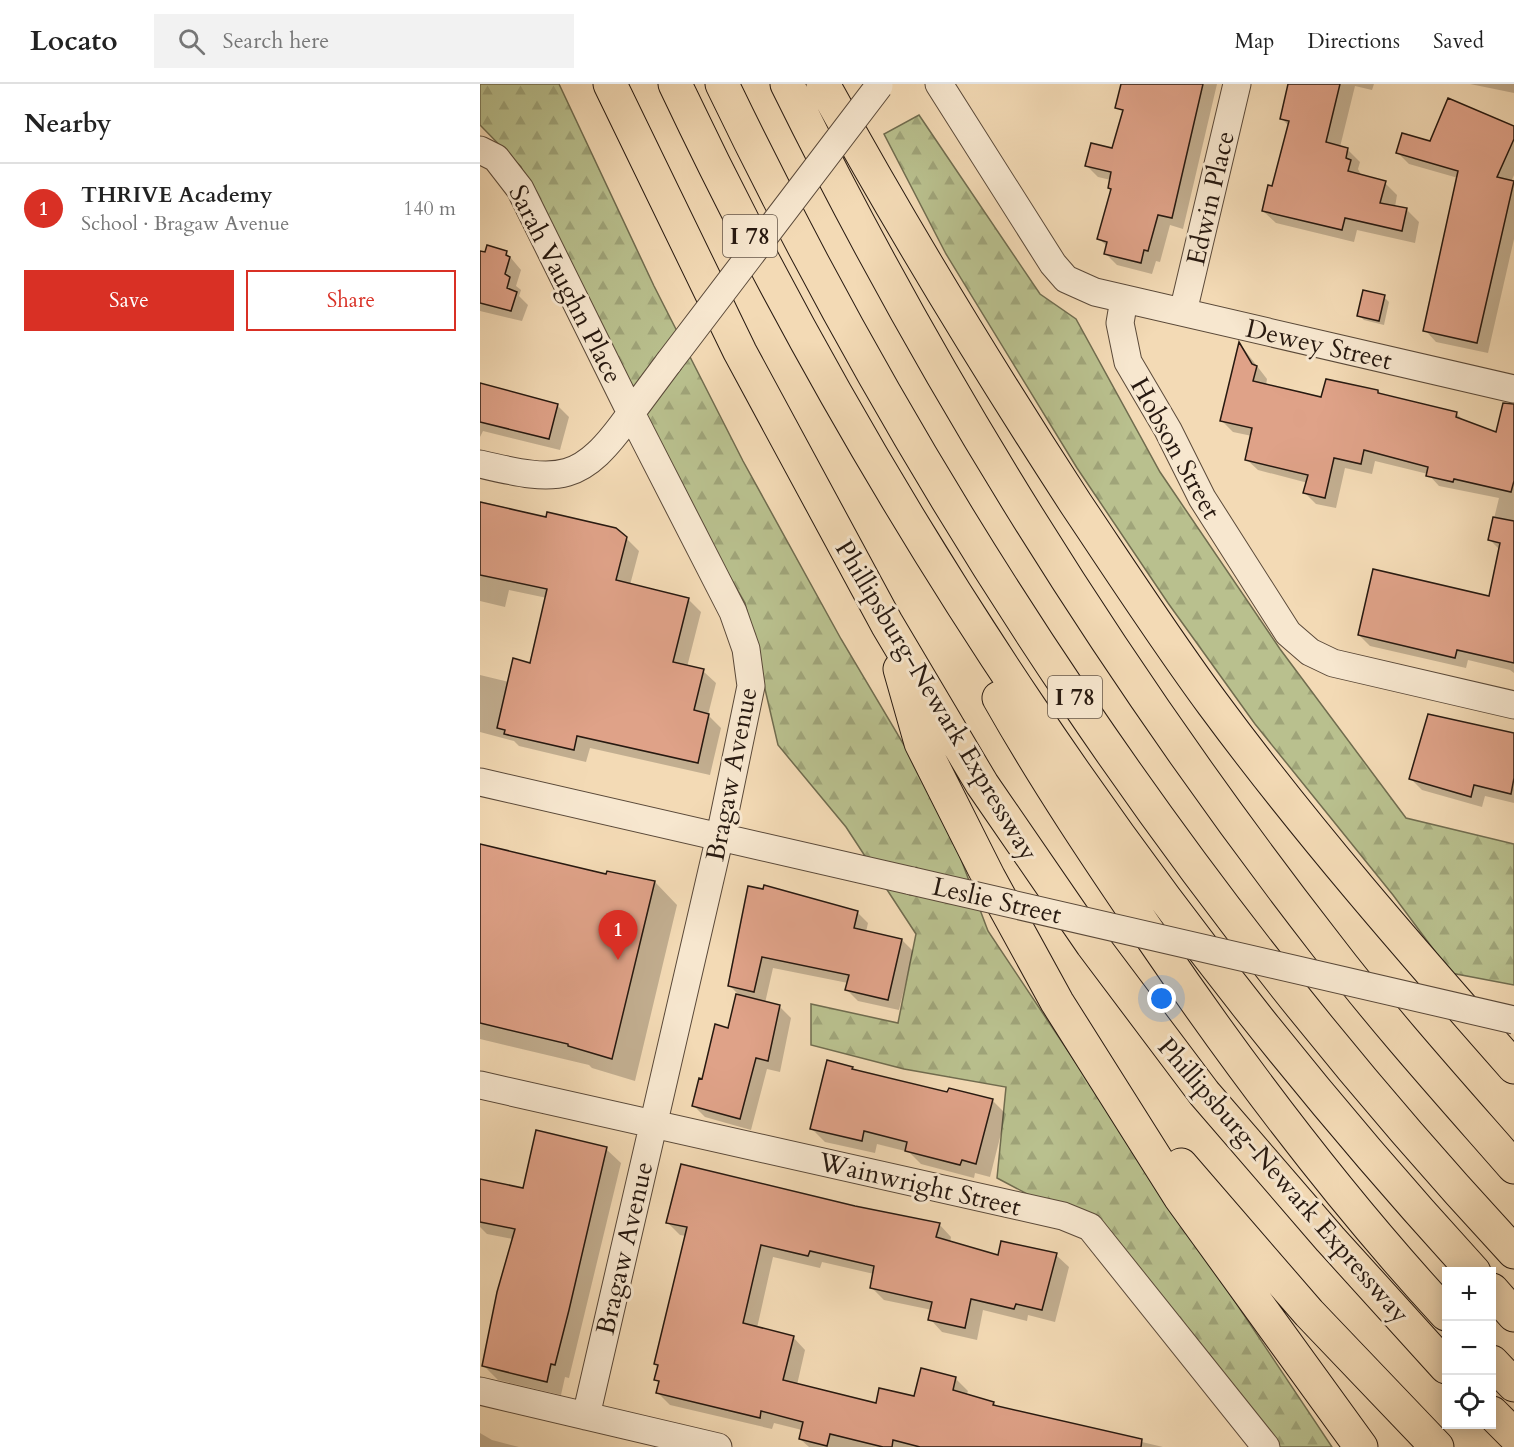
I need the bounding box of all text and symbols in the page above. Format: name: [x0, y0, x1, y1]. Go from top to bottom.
search box: [154, 14, 574, 68]
text: Locato: [30, 22, 118, 60]
icon: search: [175, 25, 208, 58]
text: Search here: [223, 26, 329, 56]
text: Map: [1234, 27, 1274, 56]
text: Directions: [1307, 27, 1400, 56]
text: Saved: [1433, 27, 1484, 56]
text: Nearby: [24, 106, 112, 141]
street label: Edwin Place: [1178, 128, 1243, 269]
street label: Sarah Vaughn Place: [500, 179, 631, 389]
text: THRIVE Academy: [81, 180, 273, 210]
text: 1: [38, 195, 49, 222]
text: 140 m: [403, 195, 456, 222]
text: School · Bragaw Avenue: [81, 210, 289, 237]
road number: I 78: [723, 215, 777, 257]
button: Save: [24, 270, 234, 331]
button: Share: [246, 270, 456, 331]
street label: Dewey Street: [1242, 311, 1395, 378]
street label: Hobson Street: [1122, 371, 1229, 525]
street label: Phillipsburg-Newark Expressway: [827, 534, 1046, 867]
road number: I 78: [1048, 676, 1102, 718]
street label: Bragaw Avenue: [697, 684, 765, 864]
street label: Leslie Street: [929, 869, 1065, 932]
pin: 1: [598, 910, 638, 960]
your location: [1147, 984, 1176, 1013]
street label: Phillipsburg-Newark Expressway: [1150, 1030, 1418, 1331]
street label: Wainwright Street: [814, 1144, 1024, 1225]
street label: Bragaw Avenue: [588, 1158, 661, 1338]
map controls: [1442, 1267, 1496, 1429]
button: +: [1442, 1267, 1496, 1321]
button: −: [1442, 1321, 1496, 1375]
button: locate: [1442, 1375, 1496, 1429]

